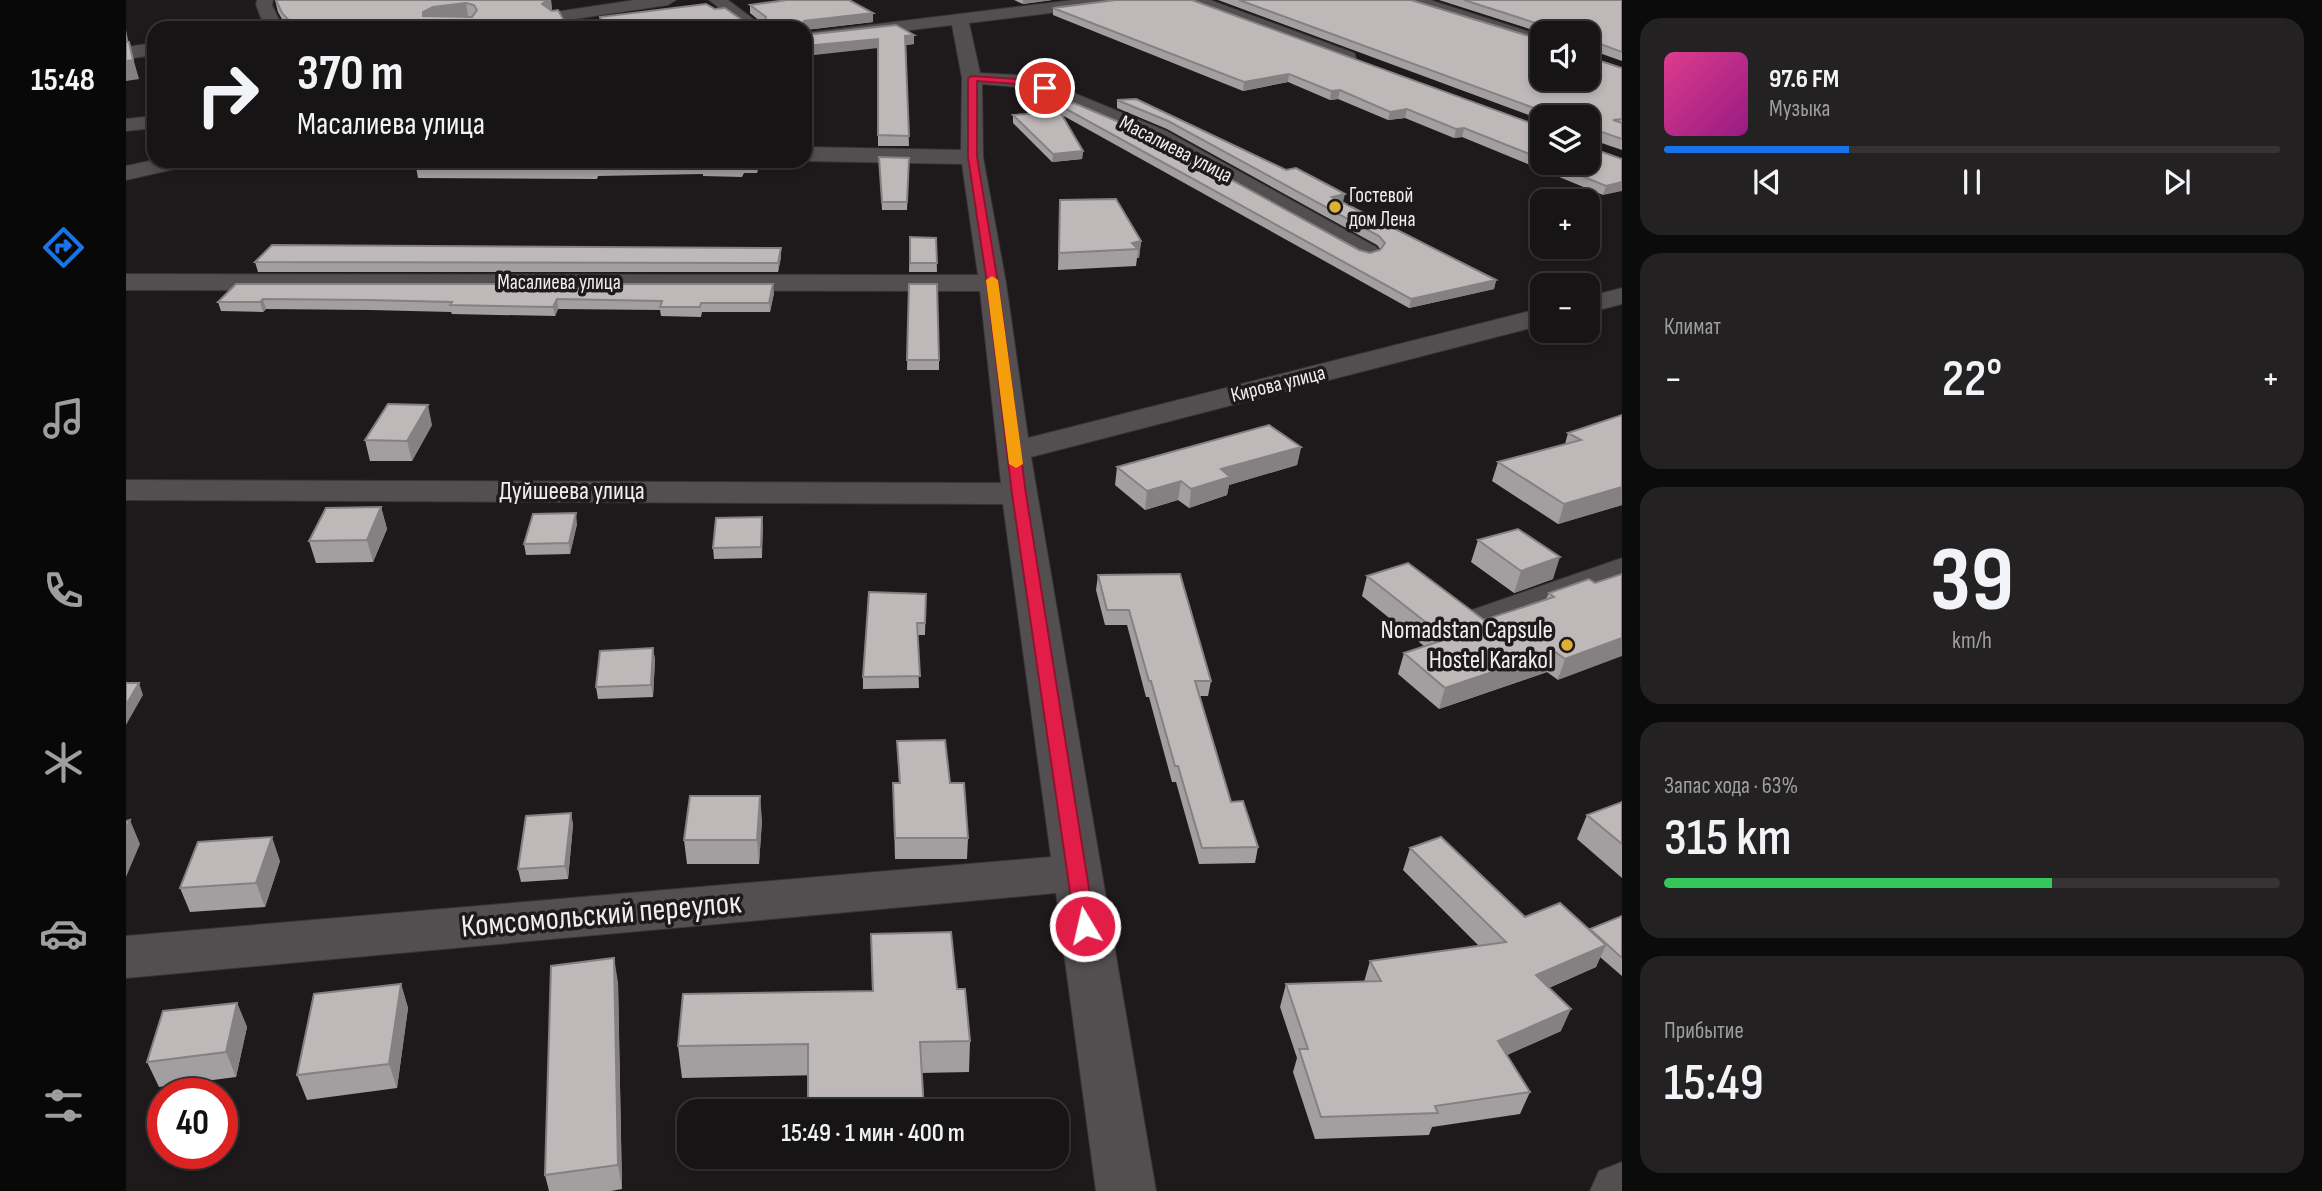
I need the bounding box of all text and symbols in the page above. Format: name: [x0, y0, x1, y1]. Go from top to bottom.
map controls: [1530, 21, 1600, 343]
button: sound: [1530, 21, 1600, 91]
text: 370 m: [297, 45, 404, 104]
icon: right: [182, 49, 273, 140]
pin: [1015, 58, 1075, 118]
text: 15:48: [31, 61, 95, 100]
text: 97.6 FM: [1769, 64, 1839, 95]
icon: arrive: [1026, 69, 1064, 107]
text: Музыка: [1769, 95, 1830, 123]
text: Масалиева улица: [297, 105, 485, 144]
button: layers: [1530, 105, 1600, 175]
street label: Масалиева улица: [1115, 110, 1237, 188]
icon: previous: [1748, 163, 1786, 201]
icon: pause: [1953, 163, 1991, 201]
icon: next: [2158, 163, 2196, 201]
place label: Гостевой дом Лена: [1349, 183, 1416, 232]
button: +: [1530, 189, 1600, 259]
marker: Гостевой дом Лена: [1327, 199, 1343, 215]
icon: directions: [39, 223, 88, 272]
street label: Масалиева улица: [497, 270, 621, 295]
button: −: [1530, 273, 1600, 343]
text: Климат: [1664, 313, 1721, 341]
text: 22°: [1942, 348, 2002, 411]
text: −: [1664, 357, 1683, 402]
text: +: [2261, 357, 2280, 402]
street label: Кирова улица: [1228, 360, 1328, 408]
icon: music: [39, 394, 88, 443]
street label: Дуйшеева улица: [499, 476, 645, 507]
text: 39: [1930, 527, 2014, 636]
icon: phone: [39, 566, 88, 615]
place label: Nomadstan Capsule Hostel Karakol: [1381, 615, 1553, 676]
text: km/h: [1952, 627, 1992, 655]
marker: Nomadstan Capsule Hostel Karakol: [1559, 637, 1575, 653]
icon: climate: [39, 738, 88, 787]
text: Запас хода · 63%: [1664, 772, 1798, 800]
text: 315 km: [1664, 807, 1791, 870]
street label: Комсомольский переулок: [459, 883, 744, 947]
position arrow: [1048, 889, 1122, 963]
icon: car: [39, 909, 88, 958]
text: Прибытие: [1664, 1017, 1744, 1045]
text: 15:49: [1664, 1052, 1764, 1115]
speed limit sign: 40: [147, 1078, 238, 1169]
icon: filters: [39, 1081, 88, 1130]
text: 15:49 · 1 мин · 400 m: [781, 1118, 965, 1149]

